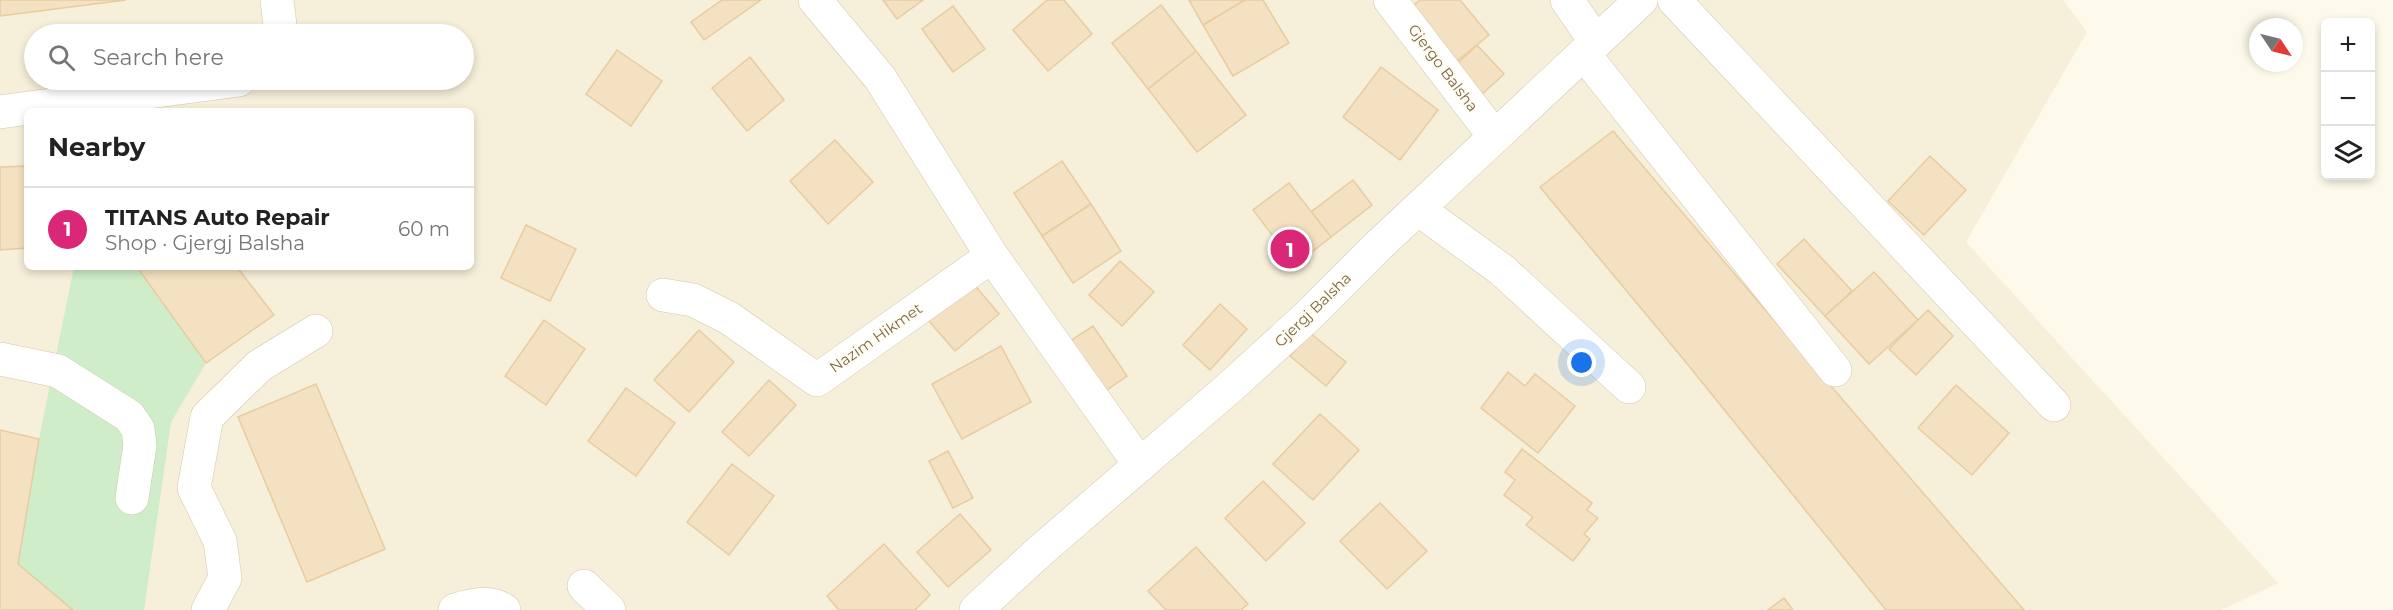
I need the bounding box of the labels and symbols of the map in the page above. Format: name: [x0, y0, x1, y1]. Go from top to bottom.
north arrow: [2249, 18, 2303, 72]
street label: Gjergo Balsha: [1404, 20, 1482, 115]
pin: 1: [1270, 226, 1310, 272]
street label: Gjergj Balsha: [1270, 268, 1355, 351]
street label: Nazim Hikmet: [826, 299, 926, 377]
your location: [1567, 348, 1596, 377]

